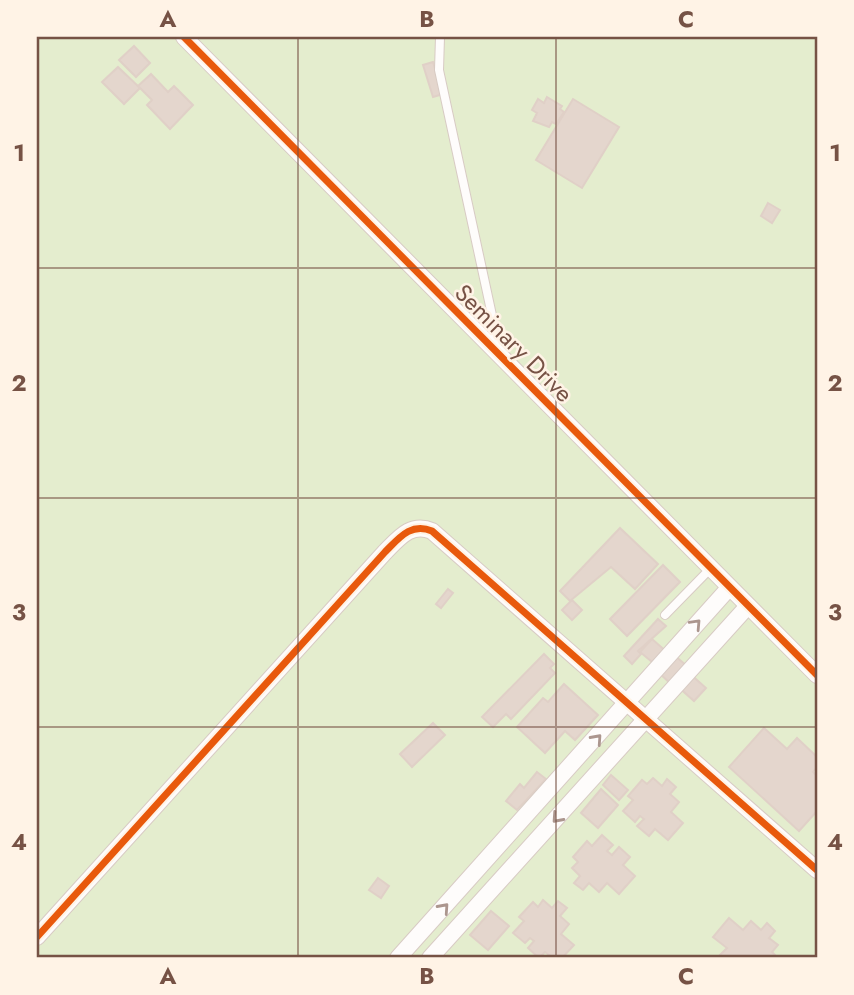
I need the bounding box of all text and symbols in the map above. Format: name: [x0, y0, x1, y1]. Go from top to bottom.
text: A: [159, 2, 177, 36]
text: B: [419, 2, 435, 36]
text: C: [678, 2, 694, 36]
text: 1: [13, 136, 25, 170]
text: 1: [829, 136, 841, 170]
street label: Seminary Drive: [447, 276, 581, 410]
text: 2: [11, 366, 27, 400]
text: 2: [827, 366, 843, 400]
text: 3: [12, 595, 26, 629]
text: 3: [828, 595, 842, 629]
one-way arrow: [688, 619, 700, 632]
one-way arrow: [589, 734, 601, 747]
one-way arrow: [552, 810, 565, 823]
text: 4: [11, 825, 27, 859]
text: 4: [827, 825, 843, 859]
one-way arrow: [436, 903, 448, 916]
text: A: [159, 959, 177, 993]
text: B: [419, 959, 435, 993]
text: C: [678, 959, 694, 993]

